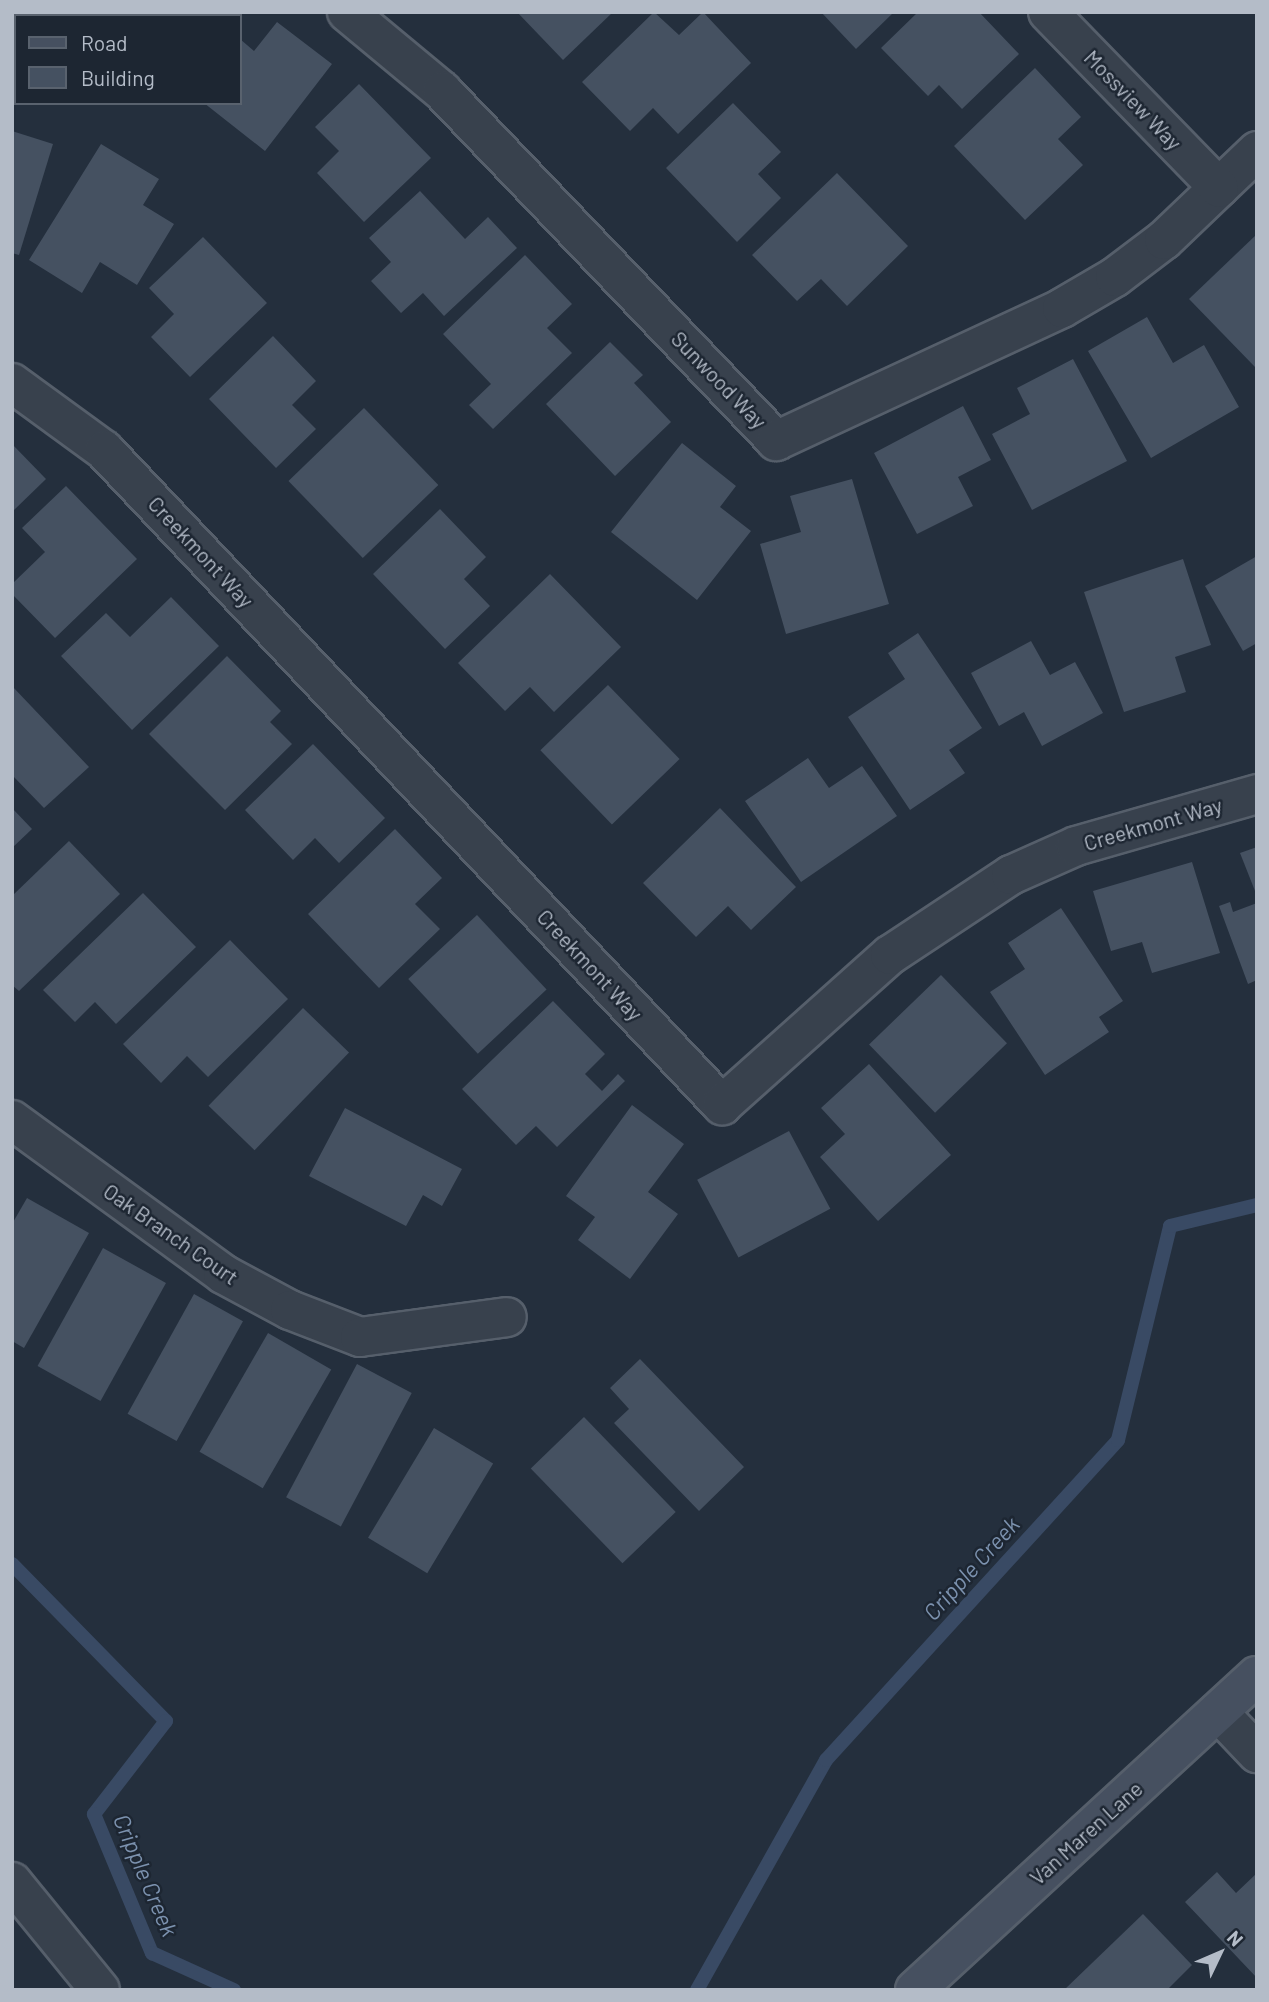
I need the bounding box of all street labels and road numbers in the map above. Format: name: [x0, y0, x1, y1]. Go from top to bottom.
street label: Mossview Way: [1079, 45, 1187, 155]
street label: Sunwood Way: [666, 326, 772, 434]
street label: Creekmont Way: [143, 491, 259, 613]
street label: Creekmont Way: [1081, 792, 1225, 856]
street label: Creekmont Way: [532, 904, 648, 1026]
street label: Oak Branch Court: [99, 1178, 243, 1290]
street label: Van Maren Lane: [1025, 1776, 1147, 1890]

